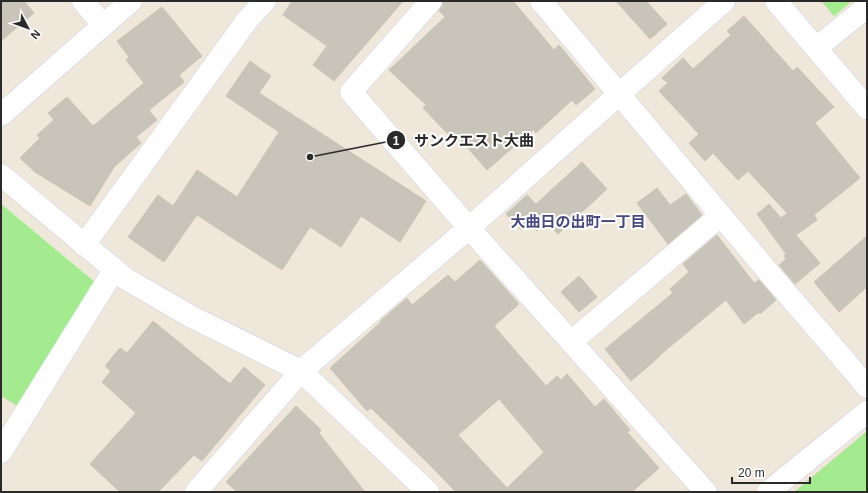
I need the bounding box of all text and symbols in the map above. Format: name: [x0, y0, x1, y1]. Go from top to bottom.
north arrow: [8, 8, 48, 48]
text: N: [28, 28, 43, 42]
callout: サンクエスト大曲: [386, 127, 542, 154]
text: サンクエスト大曲: [414, 132, 534, 149]
text: 1: [393, 134, 400, 148]
district label: 大曲日の出町一丁目: [510, 213, 646, 230]
scale bar: [732, 459, 810, 485]
text: 20 m: [738, 466, 765, 480]

